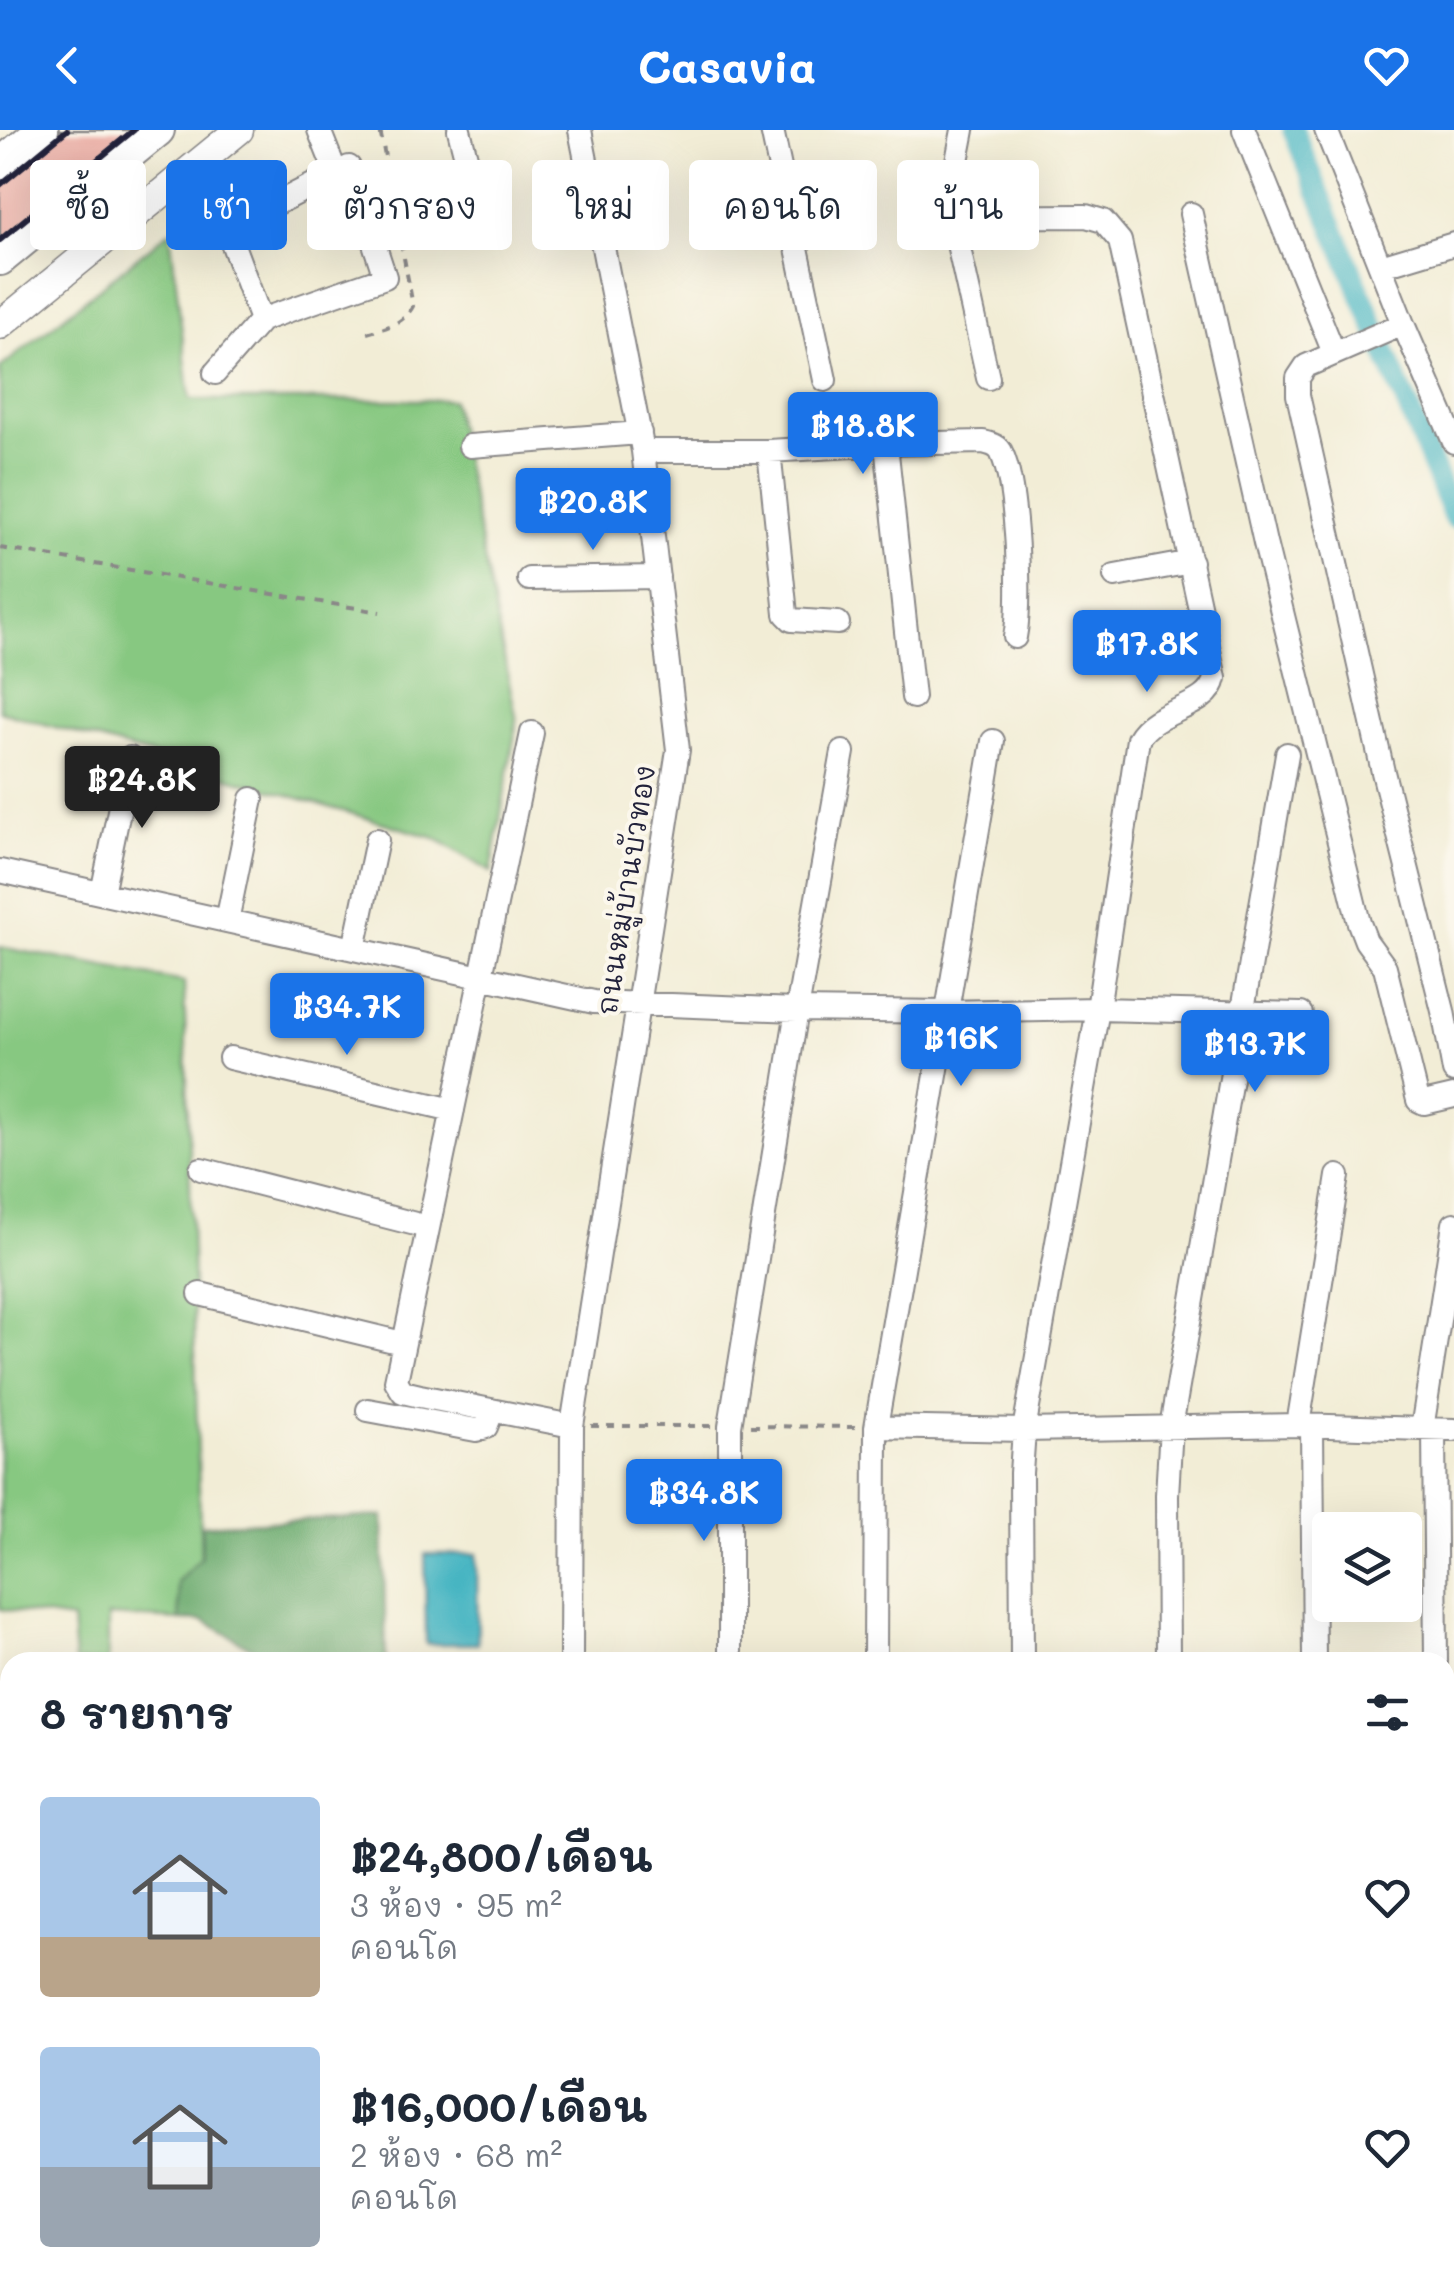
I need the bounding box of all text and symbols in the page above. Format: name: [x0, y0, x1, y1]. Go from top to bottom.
text: Casavia: [638, 36, 816, 94]
icon: back: [40, 38, 95, 93]
icon: heart: [1359, 38, 1414, 93]
chip: ซื้อ: [30, 160, 146, 250]
chip: เช่า: [166, 160, 287, 250]
chip: ตัวกรอง: [307, 160, 512, 250]
chip: ใหม่: [532, 160, 669, 250]
chip: คอนโด: [689, 160, 877, 250]
chip: บ้าน: [897, 160, 1039, 250]
pin: ฿18.8K: [782, 392, 944, 477]
text: ฿18.8K: [810, 403, 916, 445]
pin: ฿20.8K: [512, 468, 674, 553]
text: ฿20.8K: [538, 479, 648, 521]
pin: ฿17.8K: [1066, 610, 1228, 695]
text: ฿17.8K: [1095, 621, 1199, 663]
pin: ฿24.8K: [61, 746, 223, 831]
text: ฿24.8K: [87, 757, 197, 799]
street label: ถนนหมู่บ้านบัวทอง: [587, 762, 667, 1018]
pin: ฿34.7K: [266, 973, 428, 1058]
text: ฿34.7K: [292, 984, 402, 1026]
pin: ฿16K: [902, 1004, 1020, 1089]
pin: ฿13.7K: [1174, 1010, 1336, 1095]
text: ฿16K: [923, 1015, 999, 1057]
text: ฿13.7K: [1203, 1021, 1307, 1063]
pin: ฿34.8K: [623, 1459, 785, 1544]
text: ฿34.8K: [648, 1470, 760, 1512]
map controls: [1312, 1512, 1422, 1622]
button: layers: [1312, 1512, 1422, 1622]
text: 8 รายการ: [40, 1685, 233, 1740]
icon: filters: [1360, 1685, 1415, 1740]
text: ฿24,800/เดือน: [350, 1828, 652, 1883]
icon: home: [120, 1837, 240, 1957]
icon: heart: [1360, 1870, 1415, 1925]
text: 3 ห้อง · 95 m²: [350, 1883, 562, 1925]
text: คอนโด: [350, 1925, 458, 1967]
text: ฿16,000/เดือน: [350, 2078, 647, 2133]
icon: home: [120, 2087, 240, 2207]
icon: heart: [1360, 2120, 1415, 2175]
text: 2 ห้อง · 68 m²: [350, 2133, 562, 2175]
text: คอนโด: [350, 2175, 458, 2217]

